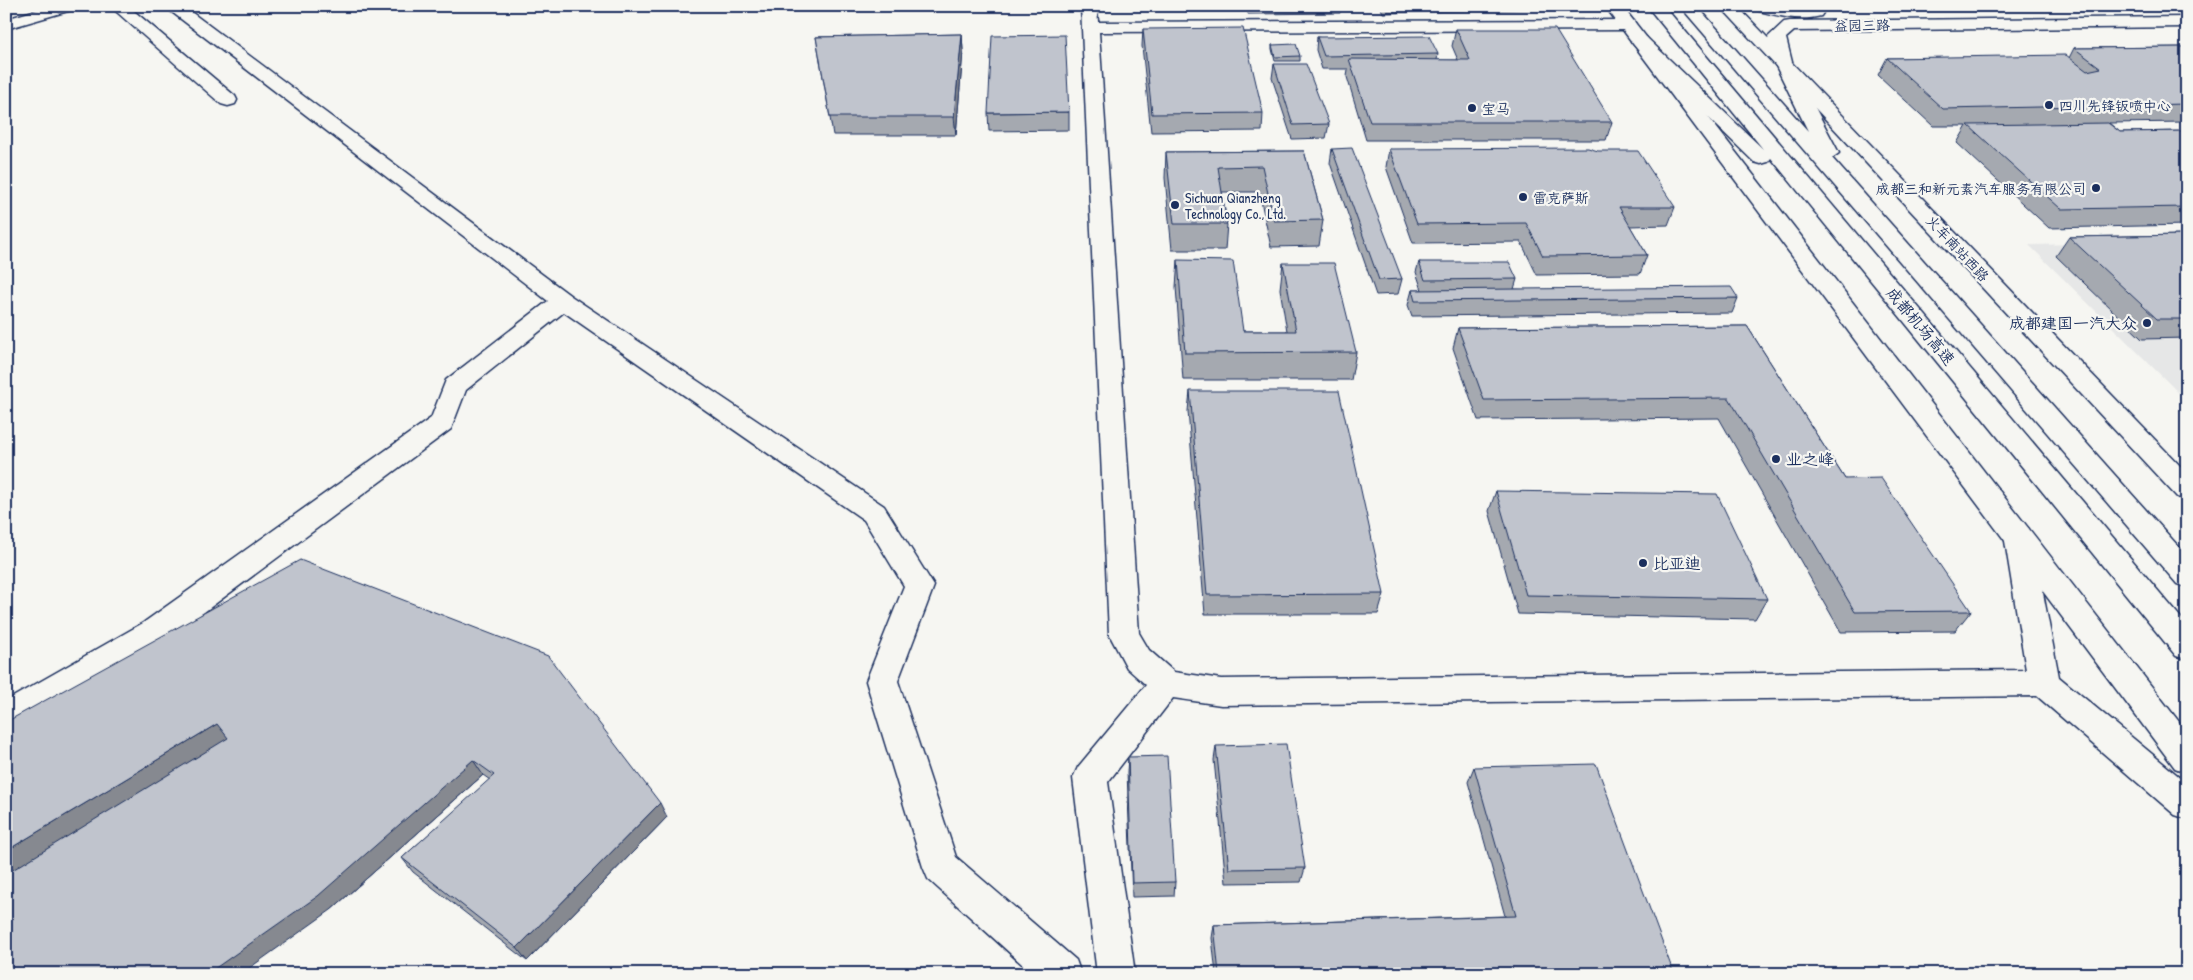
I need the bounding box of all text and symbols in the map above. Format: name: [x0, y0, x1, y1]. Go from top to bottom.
street label: 益园三路: [1834, 15, 1890, 35]
place label: 四川先锋钣喷中心: [2059, 96, 2171, 115]
place label: 宝马: [1482, 99, 1510, 118]
marker: 四川先锋钣喷中心: [2043, 99, 2055, 111]
marker: 宝马: [1466, 102, 1478, 114]
place label: 成都三和新元素汽车服务有限公司: [1876, 179, 2086, 198]
marker: 成都三和新元素汽车服务有限公司: [2090, 182, 2102, 194]
place label: Sichuan Qianzheng Technology Co., Ltd.: [1185, 188, 1286, 224]
place label: 雷克萨斯: [1533, 188, 1589, 207]
marker: 雷克萨斯: [1517, 191, 1529, 203]
marker: Sichuan Qianzheng Technology Co., Ltd.: [1169, 199, 1181, 211]
street label: 火车南站西路: [1922, 211, 1994, 285]
street label: 成都机场高速: [1882, 282, 1960, 370]
place label: 成都建国一汽大众: [2009, 312, 2137, 334]
marker: 成都建国一汽大众: [2141, 317, 2153, 329]
place label: 业之峰: [1786, 448, 1834, 470]
marker: 业之峰: [1770, 453, 1782, 465]
place label: 比亚迪: [1653, 552, 1701, 574]
marker: 比亚迪: [1637, 557, 1649, 569]

